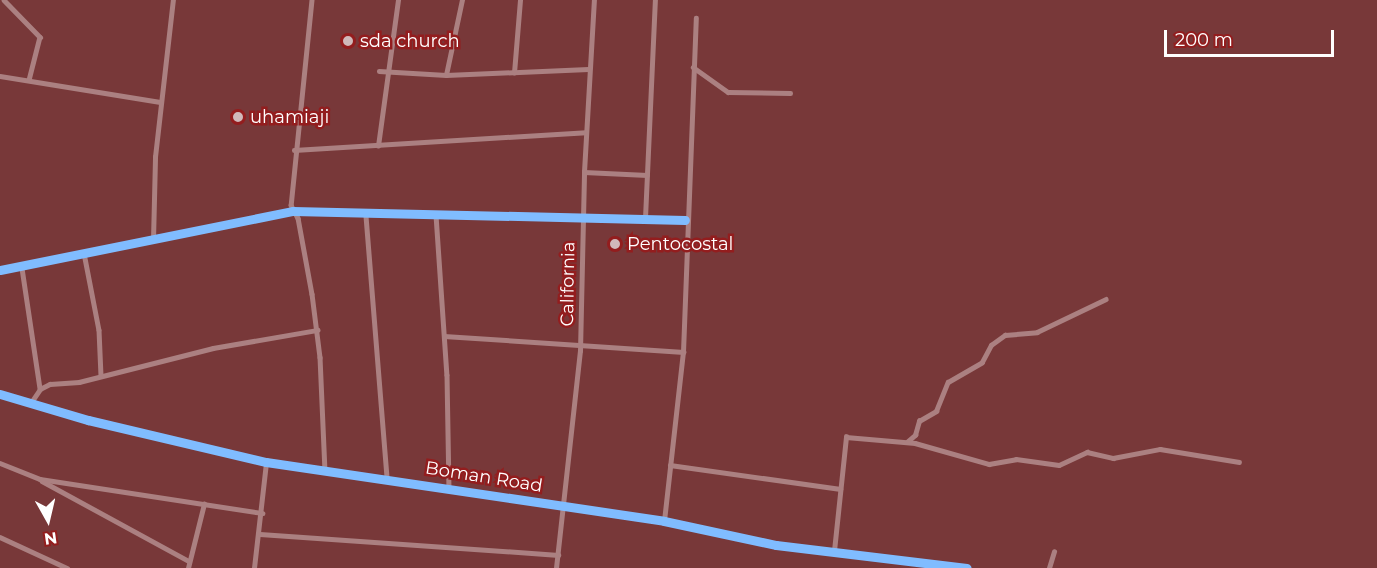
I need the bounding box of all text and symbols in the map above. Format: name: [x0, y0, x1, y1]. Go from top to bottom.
scale bar: [1167, 18, 1336, 56]
text: 200 m: [1175, 29, 1233, 51]
place label: sda church: [360, 30, 460, 52]
marker: sda church: [341, 34, 355, 48]
place label: uhamiaji: [250, 106, 329, 128]
marker: uhamiaji: [231, 110, 245, 124]
place label: Pentocostal: [627, 233, 733, 255]
marker: Pentocostal: [608, 237, 622, 251]
street label: California: [556, 241, 580, 327]
street label: Boman Road: [424, 457, 544, 497]
north arrow: [18, 490, 78, 550]
text: N: [43, 528, 58, 549]

